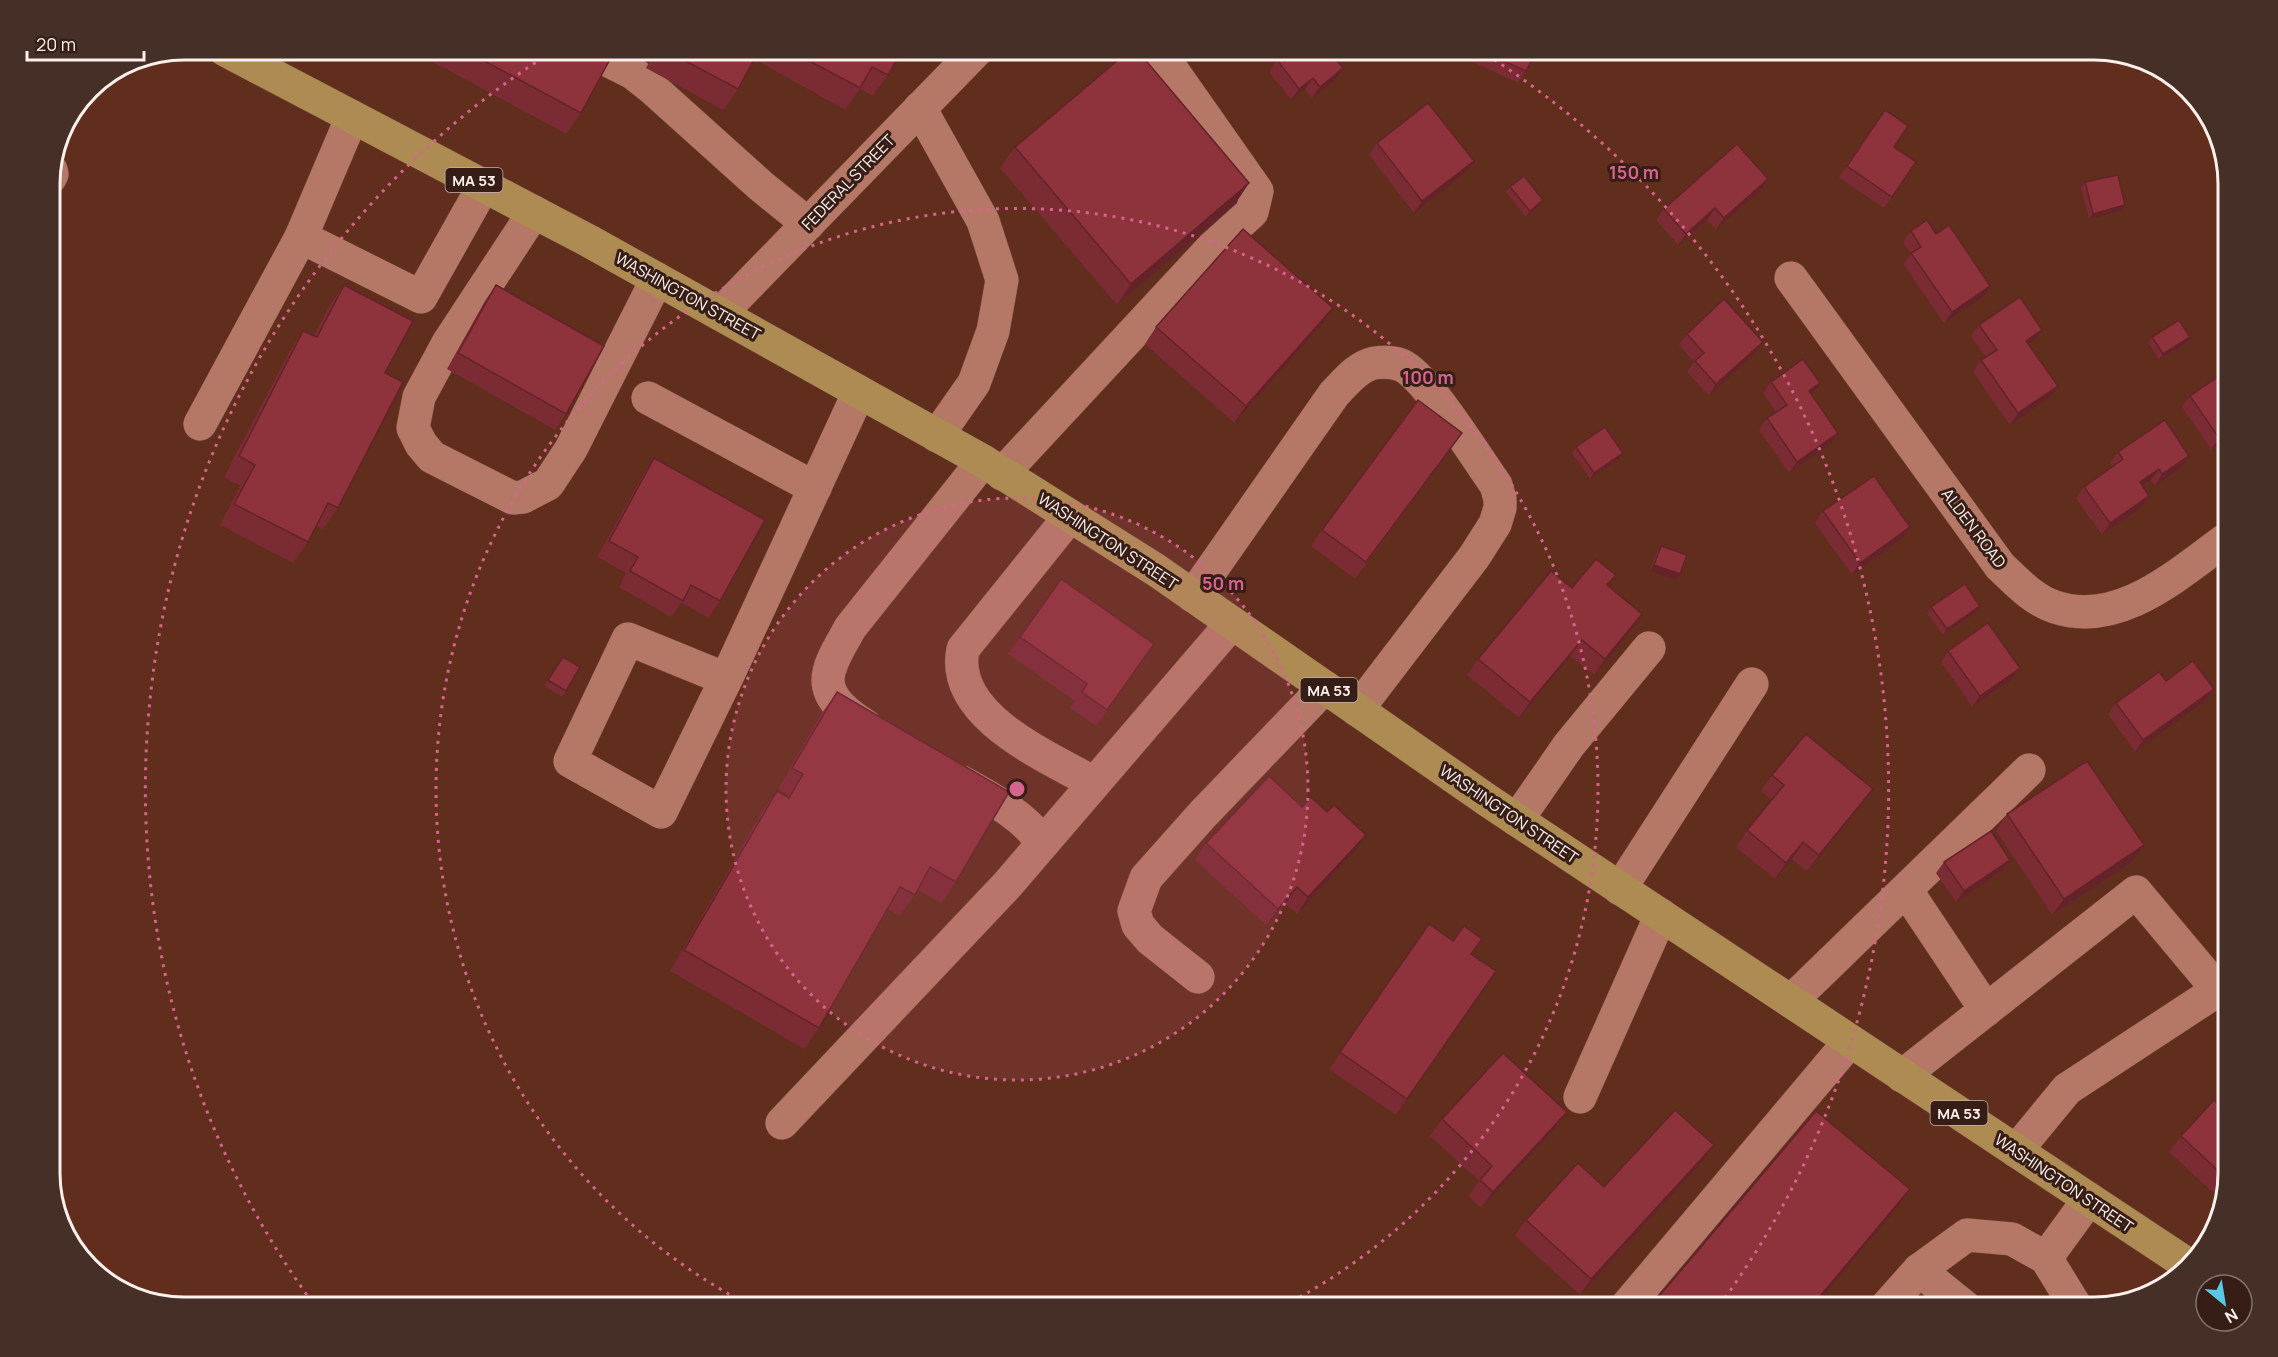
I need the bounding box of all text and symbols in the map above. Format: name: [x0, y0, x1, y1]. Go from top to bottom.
scale bar: [27, 24, 144, 62]
text: 20 m: [36, 32, 76, 56]
street label: FEDERAL STREET: [797, 129, 900, 235]
text: 150 m: [1609, 160, 1659, 184]
road number: MA 53: [446, 168, 502, 192]
street label: WASHINGTON STREET: [612, 247, 765, 345]
text: 100 m: [1402, 365, 1454, 389]
street label: ALDEN ROAD: [1937, 484, 2011, 573]
street label: WASHINGTON STREET: [1034, 487, 1183, 595]
text: 50 m: [1202, 571, 1244, 595]
road number: MA 53: [1300, 678, 1358, 702]
street label: WASHINGTON STREET: [1435, 759, 1583, 869]
centre of rings: [1007, 779, 1027, 799]
road number: MA 53: [1930, 1101, 1988, 1125]
street label: WASHINGTON STREET: [1990, 1128, 2138, 1238]
north arrow: [2194, 1273, 2254, 1333]
text: N: [2221, 1304, 2242, 1328]

